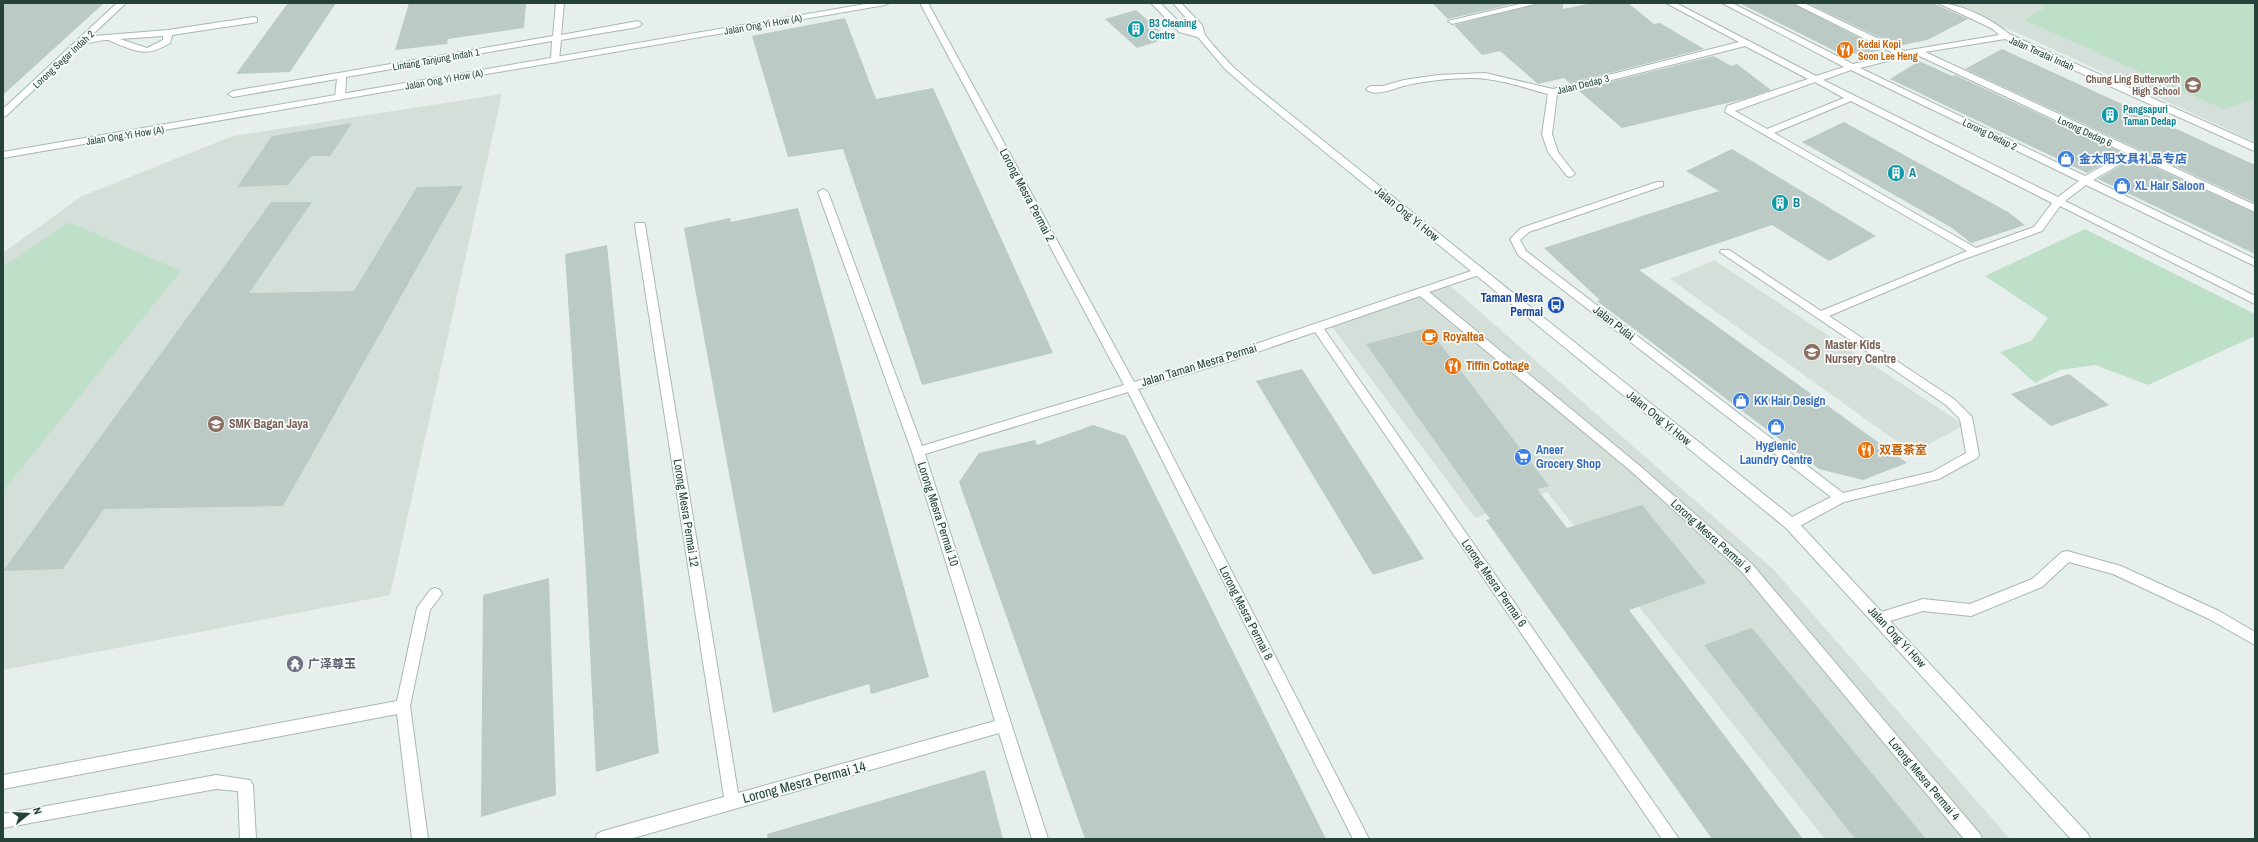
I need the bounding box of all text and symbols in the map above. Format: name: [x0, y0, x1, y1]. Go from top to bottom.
street label: Jalan Ong Yi How (A): [723, 11, 803, 38]
place label: B3 Cleaning Centre: [1149, 17, 1196, 42]
building icon: B3 Cleaning Centre: [1126, 19, 1146, 39]
street label: Lorong Segar Indah 2: [30, 27, 97, 91]
street label: Jalan Teratai Indah: [2007, 33, 2076, 74]
place label: Kedai Kopi Soon Lee Heng: [1858, 38, 1918, 63]
restaurant icon: Kedai Kopi Soon Lee Heng: [1835, 40, 1855, 60]
street label: Lintang Tanjung Indah 1: [392, 45, 481, 74]
street label: Jalan Ong Yi How (A): [404, 66, 484, 93]
street label: Jalan Dedap 3: [1556, 72, 1611, 97]
place label: Chung Ling Butterworth High School: [2086, 73, 2180, 98]
school or university icon: Chung Ling Butterworth High School: [2183, 75, 2203, 95]
place label: Pangsapuri Taman Dedap: [2123, 103, 2176, 128]
building icon: Pangsapuri Taman Dedap: [2100, 105, 2120, 125]
street label: Lorong Dedap 6: [2055, 113, 2115, 150]
street label: Lorong Dedap 2: [1961, 116, 2019, 153]
street label: Jalan Ong Yi How (A): [85, 123, 165, 148]
street label: Lorong Mesra Permai 2: [996, 146, 1058, 244]
shop icon: 金太阳文具礼品专店: [2056, 149, 2076, 169]
place label: 金太阳文具礼品专店: [2079, 151, 2187, 167]
building icon: A: [1886, 163, 1906, 183]
place label: A: [1909, 165, 1917, 181]
shop icon: XL Hair Saloon: [2112, 176, 2132, 196]
place label: XL Hair Saloon: [2135, 178, 2205, 194]
street label: Jalan Ong Yi How: [1371, 183, 1443, 246]
building icon: B: [1770, 193, 1790, 213]
place label: B: [1793, 195, 1800, 211]
place label: Taman Mesra Permai: [1481, 290, 1544, 320]
bus stop icon: Taman Mesra Permai: [1546, 295, 1566, 315]
street label: Jalan Pulai: [1590, 302, 1638, 344]
cafe icon: Royaltea: [1420, 327, 1440, 347]
place label: Royaltea: [1443, 329, 1485, 345]
place label: Master Kids Nursery Centre: [1825, 337, 1897, 367]
street label: Jalan Taman Mesra Permai: [1139, 340, 1259, 390]
school or university icon: Master Kids Nursery Centre: [1802, 342, 1822, 362]
restaurant icon: Tiffin Cottage: [1443, 356, 1463, 376]
place label: Tiffin Cottage: [1466, 358, 1530, 374]
street label: Jalan Ong Yi How: [1623, 387, 1695, 450]
shop icon: KK Hair Design: [1731, 391, 1751, 411]
place label: KK Hair Design: [1754, 393, 1826, 409]
school or university icon: SMK Bagan Jaya: [206, 414, 226, 434]
place label: SMK Bagan Jaya: [229, 416, 309, 432]
shop icon: Hygienic Laundry Centre: [1766, 417, 1786, 437]
place label: Hygienic Laundry Centre: [1740, 438, 1813, 468]
restaurant icon: 双喜茶室: [1856, 440, 1876, 460]
place label: Aneer Grocery Shop: [1536, 442, 1601, 472]
place label: 双喜茶室: [1879, 442, 1927, 458]
supermarket icon: Aneer Grocery Shop: [1513, 447, 1533, 467]
street label: Lorong Mesra Permai 12: [670, 458, 702, 568]
street label: Lorong Mesra Permai 10: [914, 460, 962, 568]
street label: Lorong Mesra Permai 4: [1667, 495, 1755, 577]
street label: Lorong Mesra Permai 6: [1458, 536, 1530, 630]
street label: Lorong Mesra Permai 8: [1215, 563, 1277, 663]
street label: Jalan Ong Yi How: [1864, 603, 1930, 672]
temple icon: 广泽尊玉: [285, 654, 305, 674]
place label: 广泽尊玉: [308, 656, 356, 672]
street label: Lorong Mesra Permai 4: [1885, 734, 1964, 824]
street label: Lorong Mesra Permai 14: [740, 757, 868, 807]
north arrow: [8, 794, 48, 834]
text: N: [30, 806, 45, 816]

